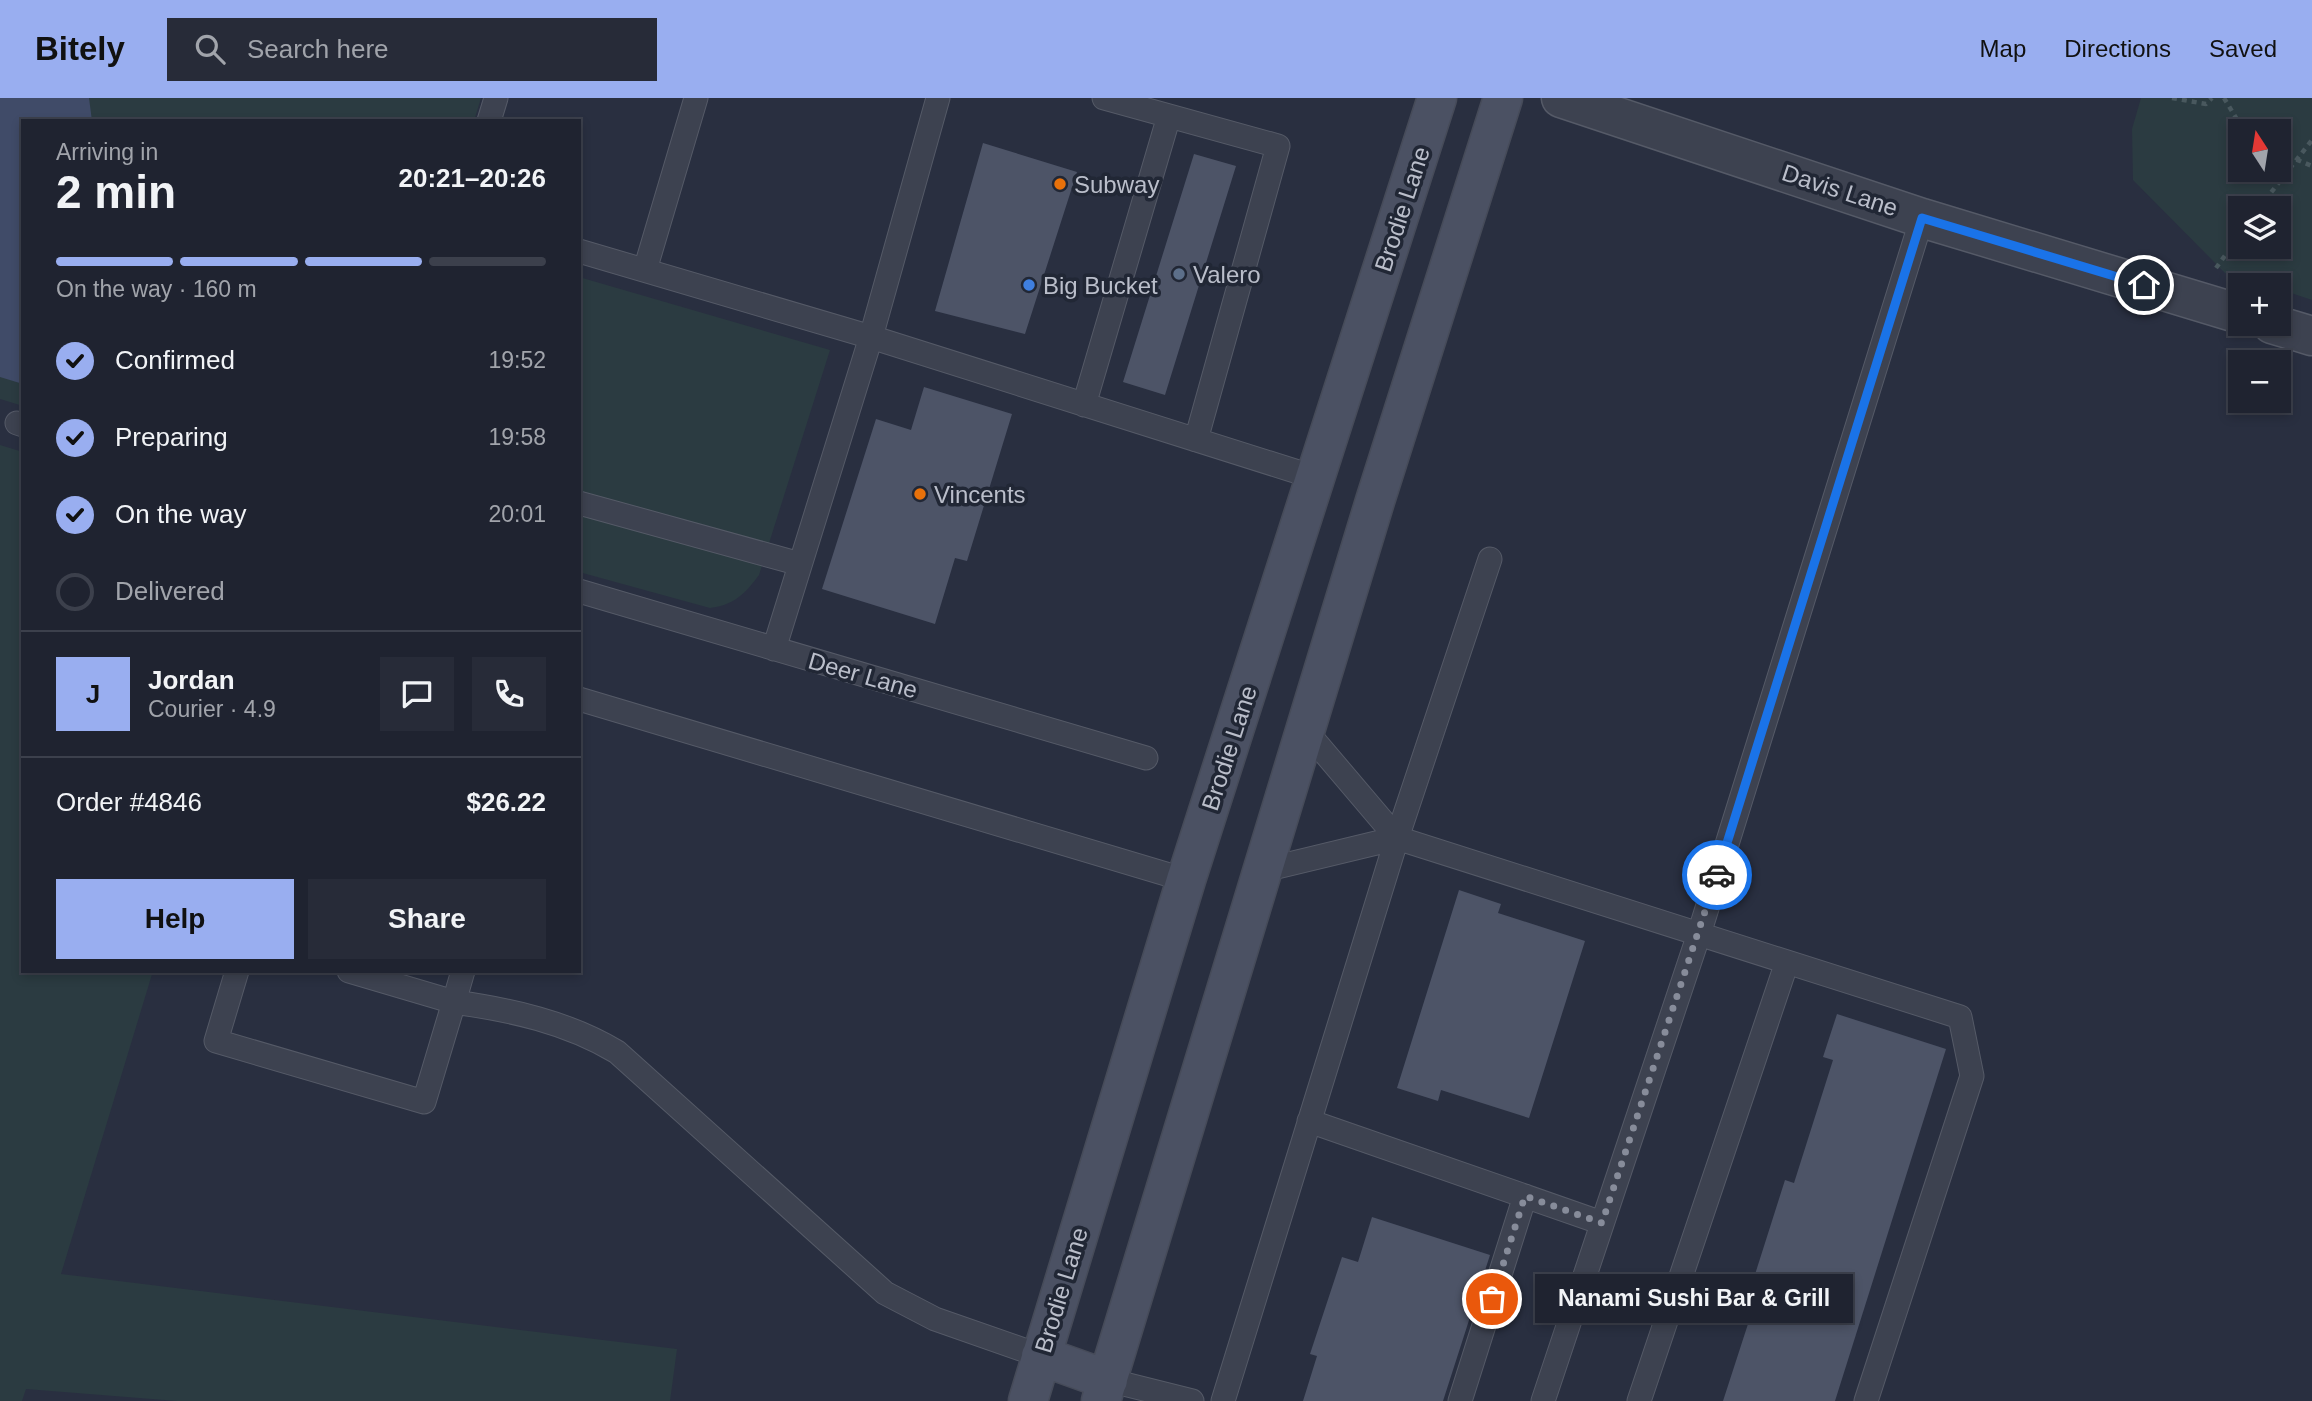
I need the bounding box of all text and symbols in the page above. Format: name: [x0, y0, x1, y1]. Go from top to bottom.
search box: [167, 18, 657, 81]
text: Bitely: [35, 30, 125, 67]
icon: search: [191, 30, 229, 68]
text: Search here: [247, 34, 389, 64]
text: Map: [1980, 35, 2026, 62]
text: Directions: [2064, 35, 2171, 62]
text: Saved: [2209, 35, 2277, 62]
north arrow: [2228, 119, 2291, 182]
map controls: [2228, 119, 2291, 413]
text: Arriving in: [56, 139, 158, 165]
street label: Brodie Lane: [1369, 143, 1435, 275]
street label: Davis Lane: [1779, 159, 1901, 221]
text: 20:21–20:26: [399, 163, 546, 193]
text: 2 min: [56, 166, 176, 218]
place label: Subway: [1074, 171, 1159, 198]
marker: Subway: [1052, 176, 1068, 192]
button: layers: [2228, 196, 2291, 259]
pin: [2114, 255, 2174, 315]
place label: Valero: [1193, 261, 1261, 288]
marker: Valero: [1171, 266, 1187, 282]
icon: home: [2125, 266, 2163, 304]
place label: Big Bucket: [1043, 272, 1158, 299]
button: +: [2228, 273, 2291, 336]
text: On the way · 160 m: [56, 276, 257, 302]
marker: Big Bucket: [1021, 277, 1037, 293]
icon: check: [56, 342, 94, 380]
text: Confirmed: [115, 345, 235, 375]
text: 19:52: [488, 347, 546, 373]
button: −: [2228, 350, 2291, 413]
icon: check: [56, 419, 94, 457]
text: Preparing: [115, 422, 228, 452]
text: 19:58: [488, 424, 546, 450]
place label: Vincents: [934, 481, 1026, 508]
marker: Vincents: [912, 486, 928, 502]
icon: check: [56, 496, 94, 534]
text: On the way: [115, 499, 247, 529]
text: 20:01: [488, 501, 546, 527]
text: Delivered: [115, 576, 225, 606]
street label: Deer Lane: [805, 647, 921, 703]
button: chat: [380, 657, 454, 731]
button: phone: [472, 657, 546, 731]
text: Jordan: [148, 665, 235, 695]
text: J: [86, 679, 100, 709]
street label: Brodie Lane: [1196, 682, 1262, 814]
text: Courier · 4.9: [148, 696, 276, 722]
text: Order #4846: [56, 787, 202, 817]
text: $26.22: [466, 787, 546, 817]
courier: [1682, 840, 1752, 910]
icon: car: [1698, 856, 1736, 894]
button: Help: [56, 879, 294, 959]
button: Share: [308, 879, 546, 959]
street label: Brodie Lane: [1029, 1224, 1093, 1356]
pin: [1462, 1269, 1522, 1329]
callout: Nanami Sushi Bar & Grill: [1534, 1274, 1852, 1324]
icon: bag: [1473, 1280, 1511, 1318]
text: Nanami Sushi Bar & Grill: [1558, 1285, 1830, 1311]

